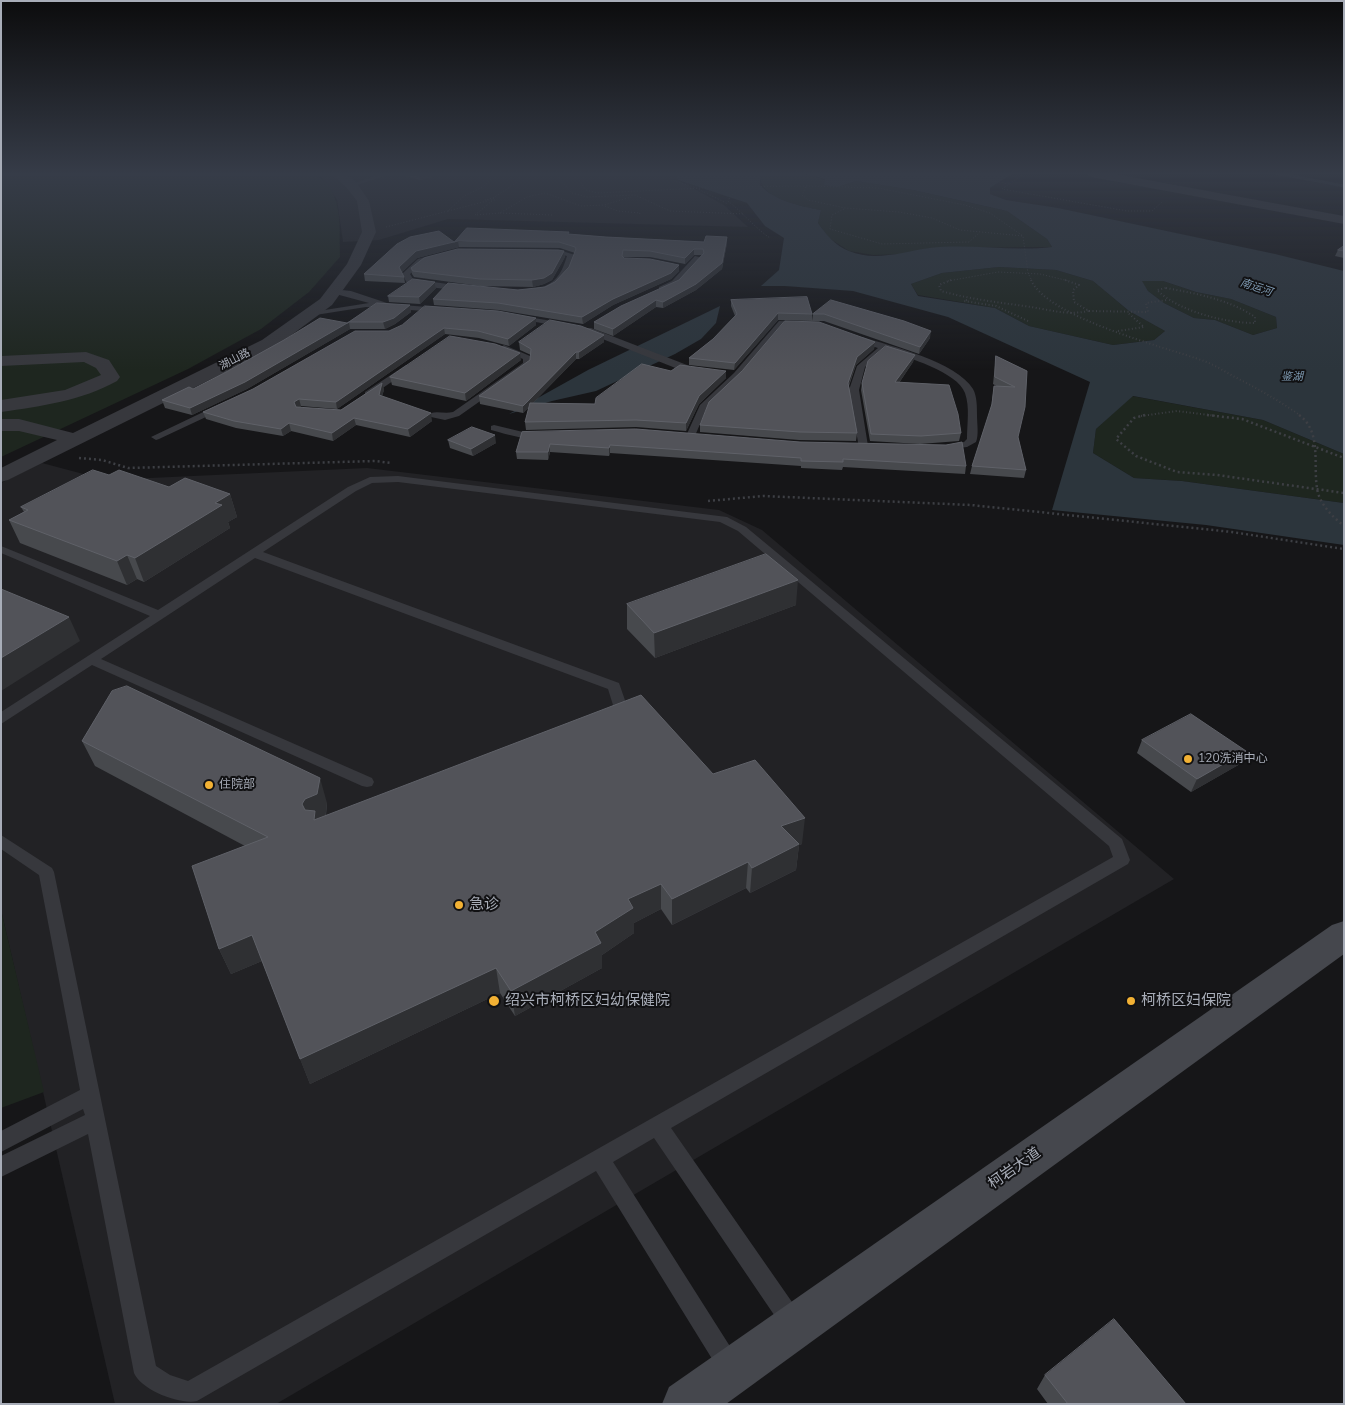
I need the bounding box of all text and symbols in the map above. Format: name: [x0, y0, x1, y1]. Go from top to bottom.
water label: 南运河: [1238, 276, 1274, 300]
street label: 湖山路: [217, 347, 253, 373]
water label: 鉴湖: [1281, 370, 1303, 384]
place label: 120洗消中心: [1198, 752, 1268, 766]
marker: 120洗消中心: [1182, 753, 1194, 765]
place label: 住院部: [219, 778, 255, 792]
marker: 住院部: [203, 779, 215, 791]
place label: 急诊: [469, 896, 499, 914]
marker: 急诊: [453, 899, 465, 911]
place label: 绍兴市柯桥区妇幼保健院: [505, 992, 670, 1010]
place label: 柯桥区妇保院: [1141, 992, 1231, 1010]
marker: 绍兴市柯桥区妇幼保健院: [487, 994, 501, 1008]
marker: 柯桥区妇保院: [1125, 995, 1137, 1007]
street label: 柯岩大道: [985, 1144, 1045, 1194]

